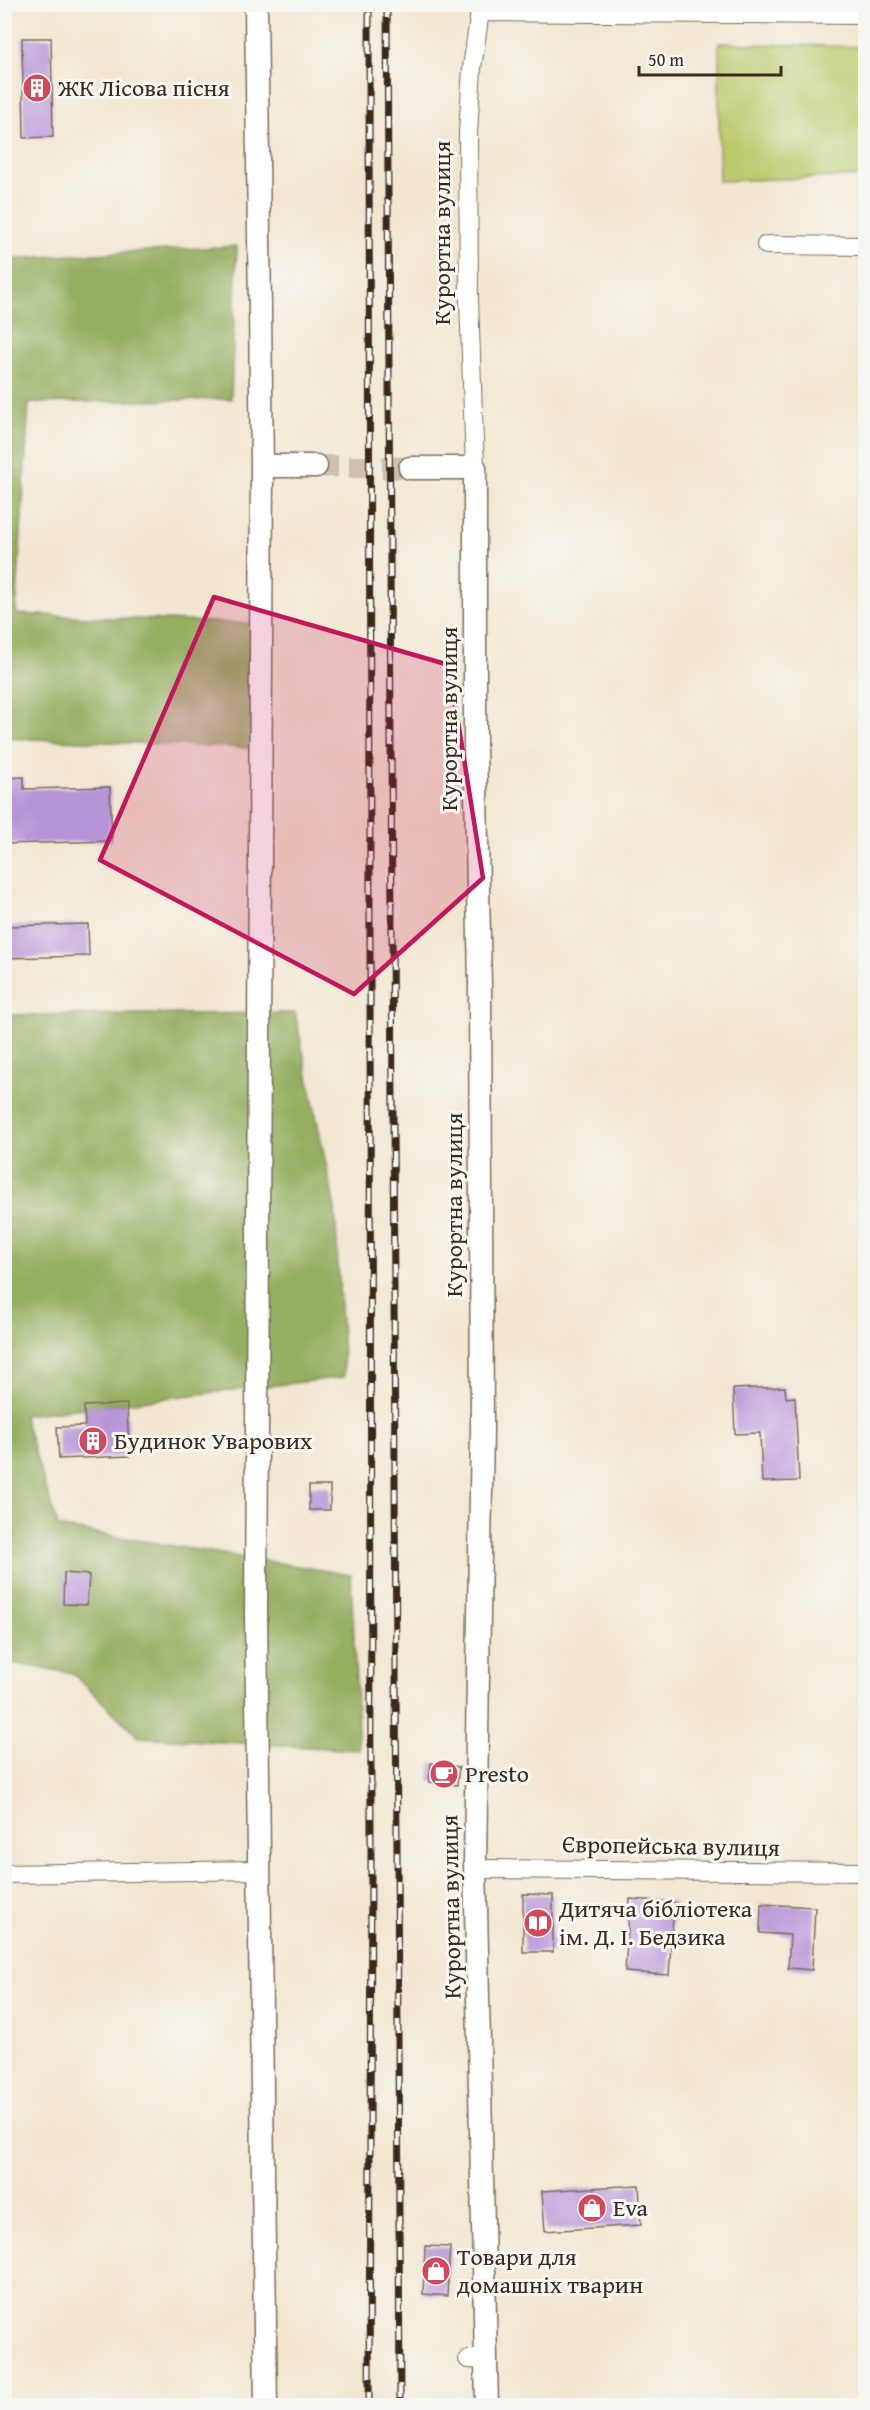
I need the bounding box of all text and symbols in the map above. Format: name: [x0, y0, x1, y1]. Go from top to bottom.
scale bar: [639, 39, 782, 77]
text: 50 m: [648, 46, 684, 73]
place label: ЖК Лісова пісня: [57, 70, 230, 105]
building icon: ЖК Лісова пісня: [21, 72, 53, 104]
street label: Курортна вулиця: [424, 141, 459, 325]
street label: Курортна вулиця: [431, 627, 466, 811]
street label: Курортна вулиця: [436, 1113, 471, 1297]
place label: Будинок Уварових: [114, 1423, 313, 1458]
building icon: Будинок Уварових: [77, 1425, 109, 1457]
place label: Presto: [465, 1756, 529, 1791]
cafe icon: Presto: [428, 1758, 460, 1790]
street label: Курортна вулиця: [431, 1814, 470, 2000]
street label: Європейська вулиця: [562, 1826, 780, 1865]
place label: Дитяча бібліотека ім. Д. І. Бедзика: [558, 1891, 753, 1954]
library icon: Дитяча бібліотека ім. Д. І. Бедзика: [522, 1907, 554, 1939]
place label: Eva: [613, 2190, 649, 2225]
shop icon: Eva: [576, 2192, 608, 2224]
place label: Товари для домашніх тварин: [457, 2239, 643, 2302]
shop icon: Товари для домашніх тварин: [420, 2255, 452, 2287]

